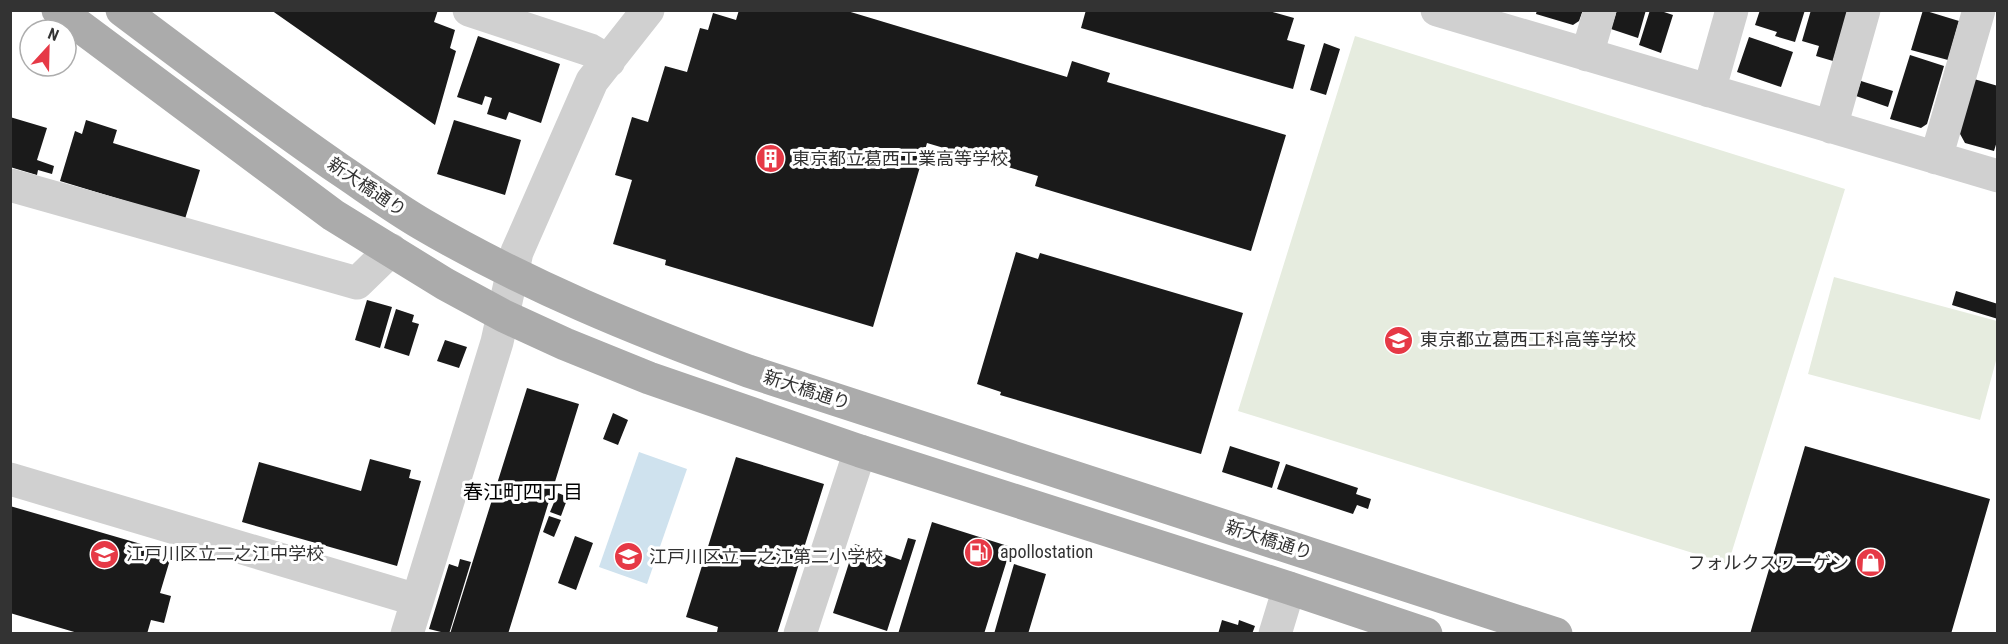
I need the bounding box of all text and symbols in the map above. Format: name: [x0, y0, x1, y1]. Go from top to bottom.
north arrow: [18, 18, 78, 78]
text: N: [45, 24, 62, 45]
building icon: 東京都立葛西工業高等学校: [755, 143, 787, 175]
place label: 東京都立葛西工業高等学校: [792, 148, 1008, 169]
street label: 新大橋通り: [324, 153, 410, 220]
school or university icon: 東京都立葛西工科高等学校: [1383, 324, 1415, 356]
place label: 東京都立葛西工科高等学校: [1420, 329, 1636, 350]
street label: 新大橋通り: [761, 366, 853, 413]
district label: 春江町四丁目: [463, 480, 583, 504]
street label: 新大橋通り: [1223, 516, 1315, 563]
fuel station icon: apollostation: [963, 536, 995, 568]
school or university icon: 江戸川区立二之江中学校: [89, 538, 121, 570]
school or university icon: 江戸川区立一之江第二小学校: [612, 541, 644, 573]
place label: apollostation: [1000, 541, 1093, 562]
place label: 江戸川区立二之江中学校: [126, 543, 324, 564]
place label: 江戸川区立一之江第二小学校: [649, 546, 883, 567]
shop icon: フォルクスワーゲン: [1854, 547, 1886, 579]
place label: フォルクスワーゲン: [1688, 552, 1849, 573]

